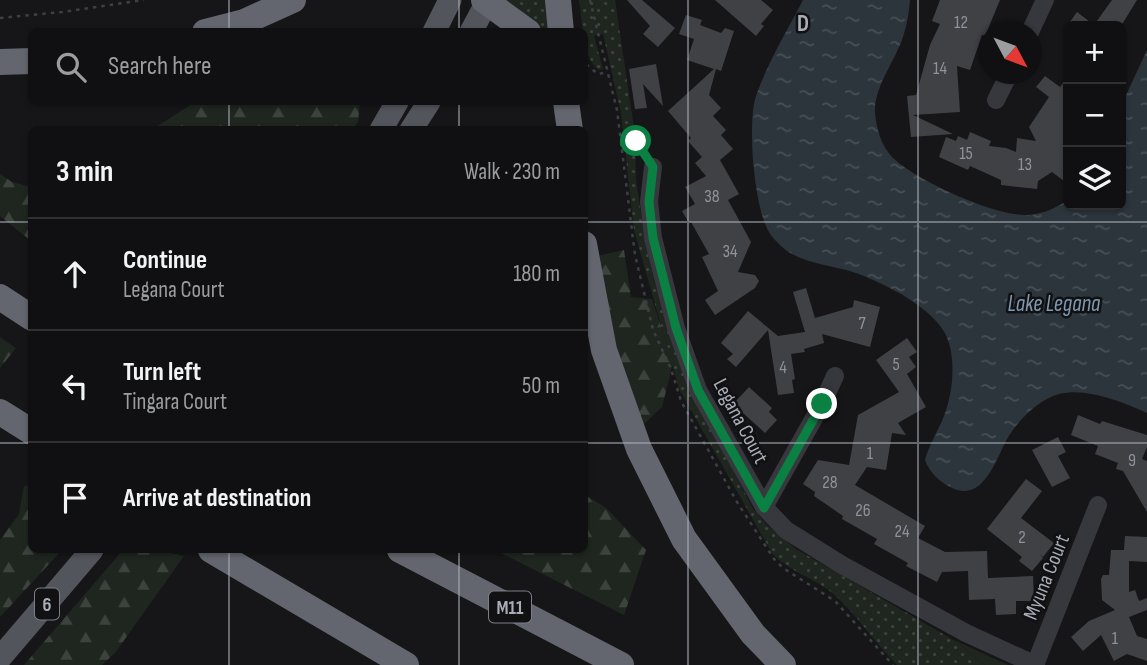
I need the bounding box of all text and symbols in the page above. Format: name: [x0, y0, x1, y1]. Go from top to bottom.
text: D: [797, 10, 809, 38]
house number: 12: [954, 12, 968, 33]
north arrow: [979, 21, 1042, 84]
map controls: [1063, 21, 1126, 210]
button: +: [1063, 21, 1126, 84]
search box: [28, 28, 588, 105]
icon: search: [52, 48, 90, 86]
text: Search here: [108, 51, 211, 82]
house number: 14: [933, 58, 947, 79]
button: −: [1063, 84, 1126, 147]
route start: [620, 125, 651, 156]
house number: 15: [959, 143, 973, 164]
button: layers: [1063, 147, 1126, 210]
text: 3 min: [56, 154, 113, 190]
house number: 13: [1018, 154, 1032, 175]
text: Walk · 230 m: [464, 158, 560, 186]
house number: 38: [704, 186, 720, 207]
house number: 34: [722, 241, 738, 262]
text: Continue: [123, 245, 207, 276]
icon: ahead: [56, 255, 94, 293]
text: 180 m: [513, 260, 560, 288]
text: Legana Court: [123, 276, 225, 304]
water label: Lake Legana: [1008, 290, 1101, 318]
house number: 7: [858, 313, 866, 334]
house number: 5: [892, 354, 900, 375]
text: Turn left: [123, 357, 201, 388]
house number: 4: [779, 357, 787, 378]
icon: left: [56, 367, 94, 405]
text: 50 m: [522, 372, 560, 400]
street label: Legana Court: [708, 374, 773, 468]
text: Tingara Court: [123, 388, 227, 416]
route end: [806, 388, 837, 419]
house number: 1: [867, 443, 874, 464]
house number: 9: [1128, 450, 1136, 471]
house number: 28: [822, 472, 838, 493]
icon: arrive: [56, 479, 94, 517]
text: Arrive at destination: [123, 483, 311, 514]
house number: 26: [855, 500, 871, 521]
house number: 24: [895, 521, 910, 542]
house number: 2: [1018, 527, 1026, 548]
street label: Myuna Court: [1018, 531, 1075, 624]
road number: 6: [35, 589, 59, 620]
road number: M11: [489, 592, 531, 622]
house number: 1: [1112, 628, 1119, 649]

